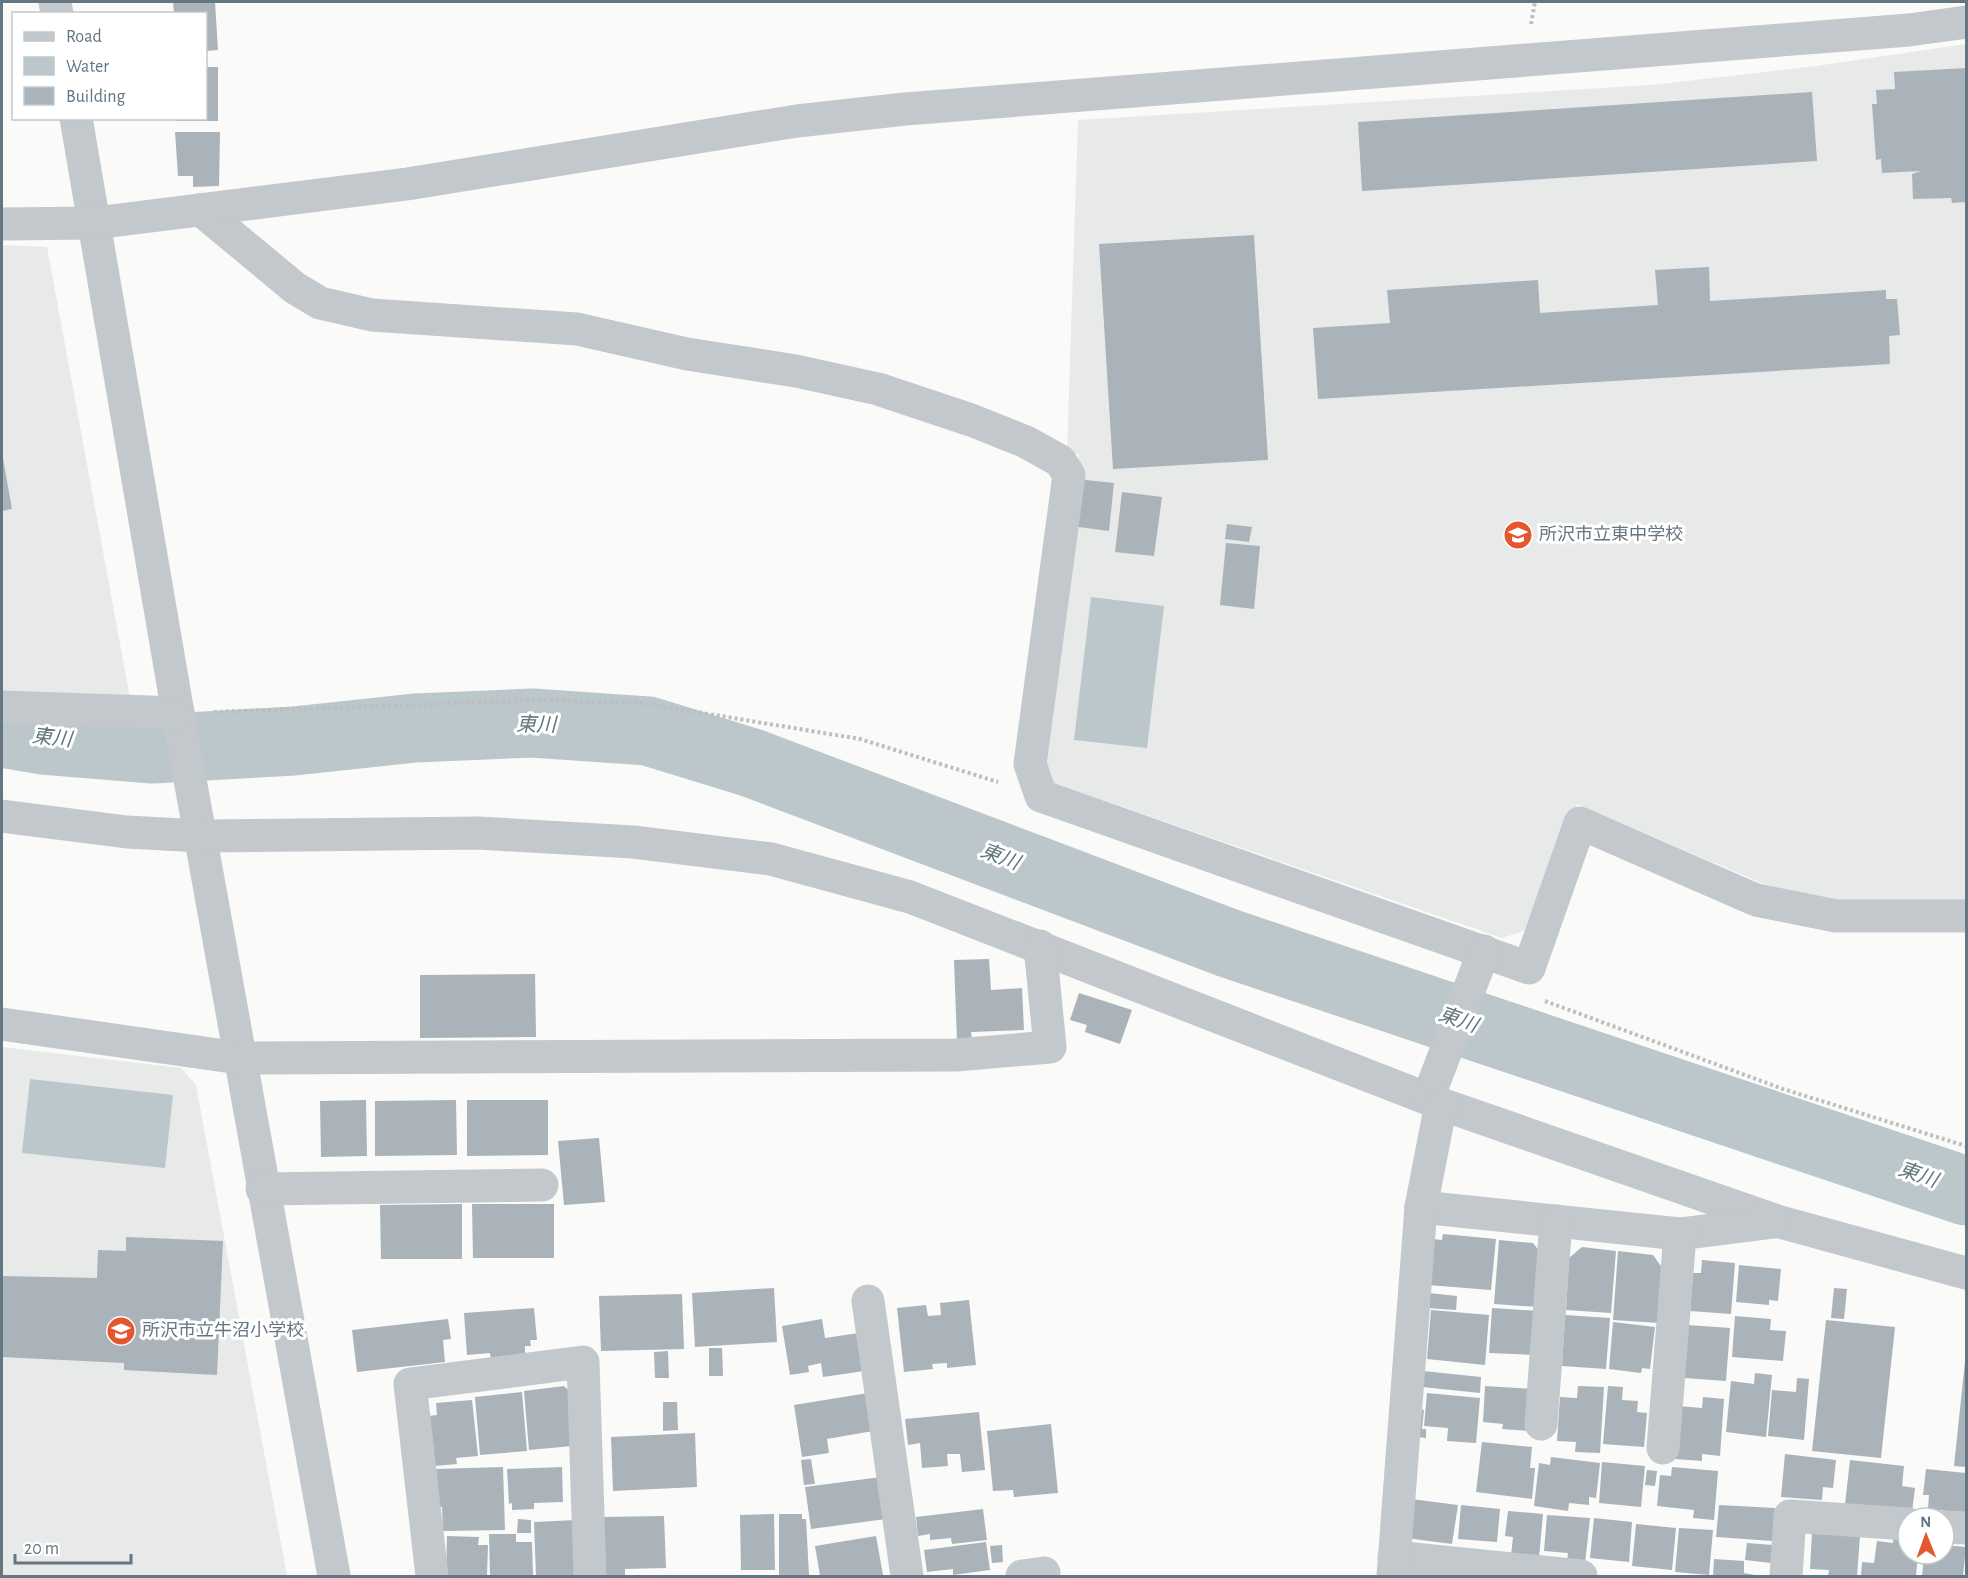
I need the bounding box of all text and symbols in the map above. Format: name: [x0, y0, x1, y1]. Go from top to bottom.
legend: [12, 12, 207, 120]
text: Road: [66, 28, 102, 46]
text: Water: [66, 58, 109, 76]
text: Building: [66, 88, 126, 106]
school or university icon: 所沢市立東中学校: [1502, 519, 1534, 551]
place label: 所沢市立東中学校: [1539, 524, 1683, 544]
water label: 東川: [516, 714, 558, 735]
water label: 東川: [31, 725, 75, 750]
water label: 東川: [978, 840, 1024, 874]
water label: 東川: [1436, 1003, 1482, 1037]
water label: 東川: [1896, 1158, 1942, 1192]
school or university icon: 所沢市立牛沼小学校: [105, 1315, 137, 1347]
place label: 所沢市立牛沼小学校: [142, 1320, 304, 1340]
north arrow: [1896, 1506, 1956, 1566]
text: N: [1920, 1514, 1931, 1530]
scale bar: [15, 1527, 130, 1565]
text: 20 m: [24, 1540, 59, 1558]

